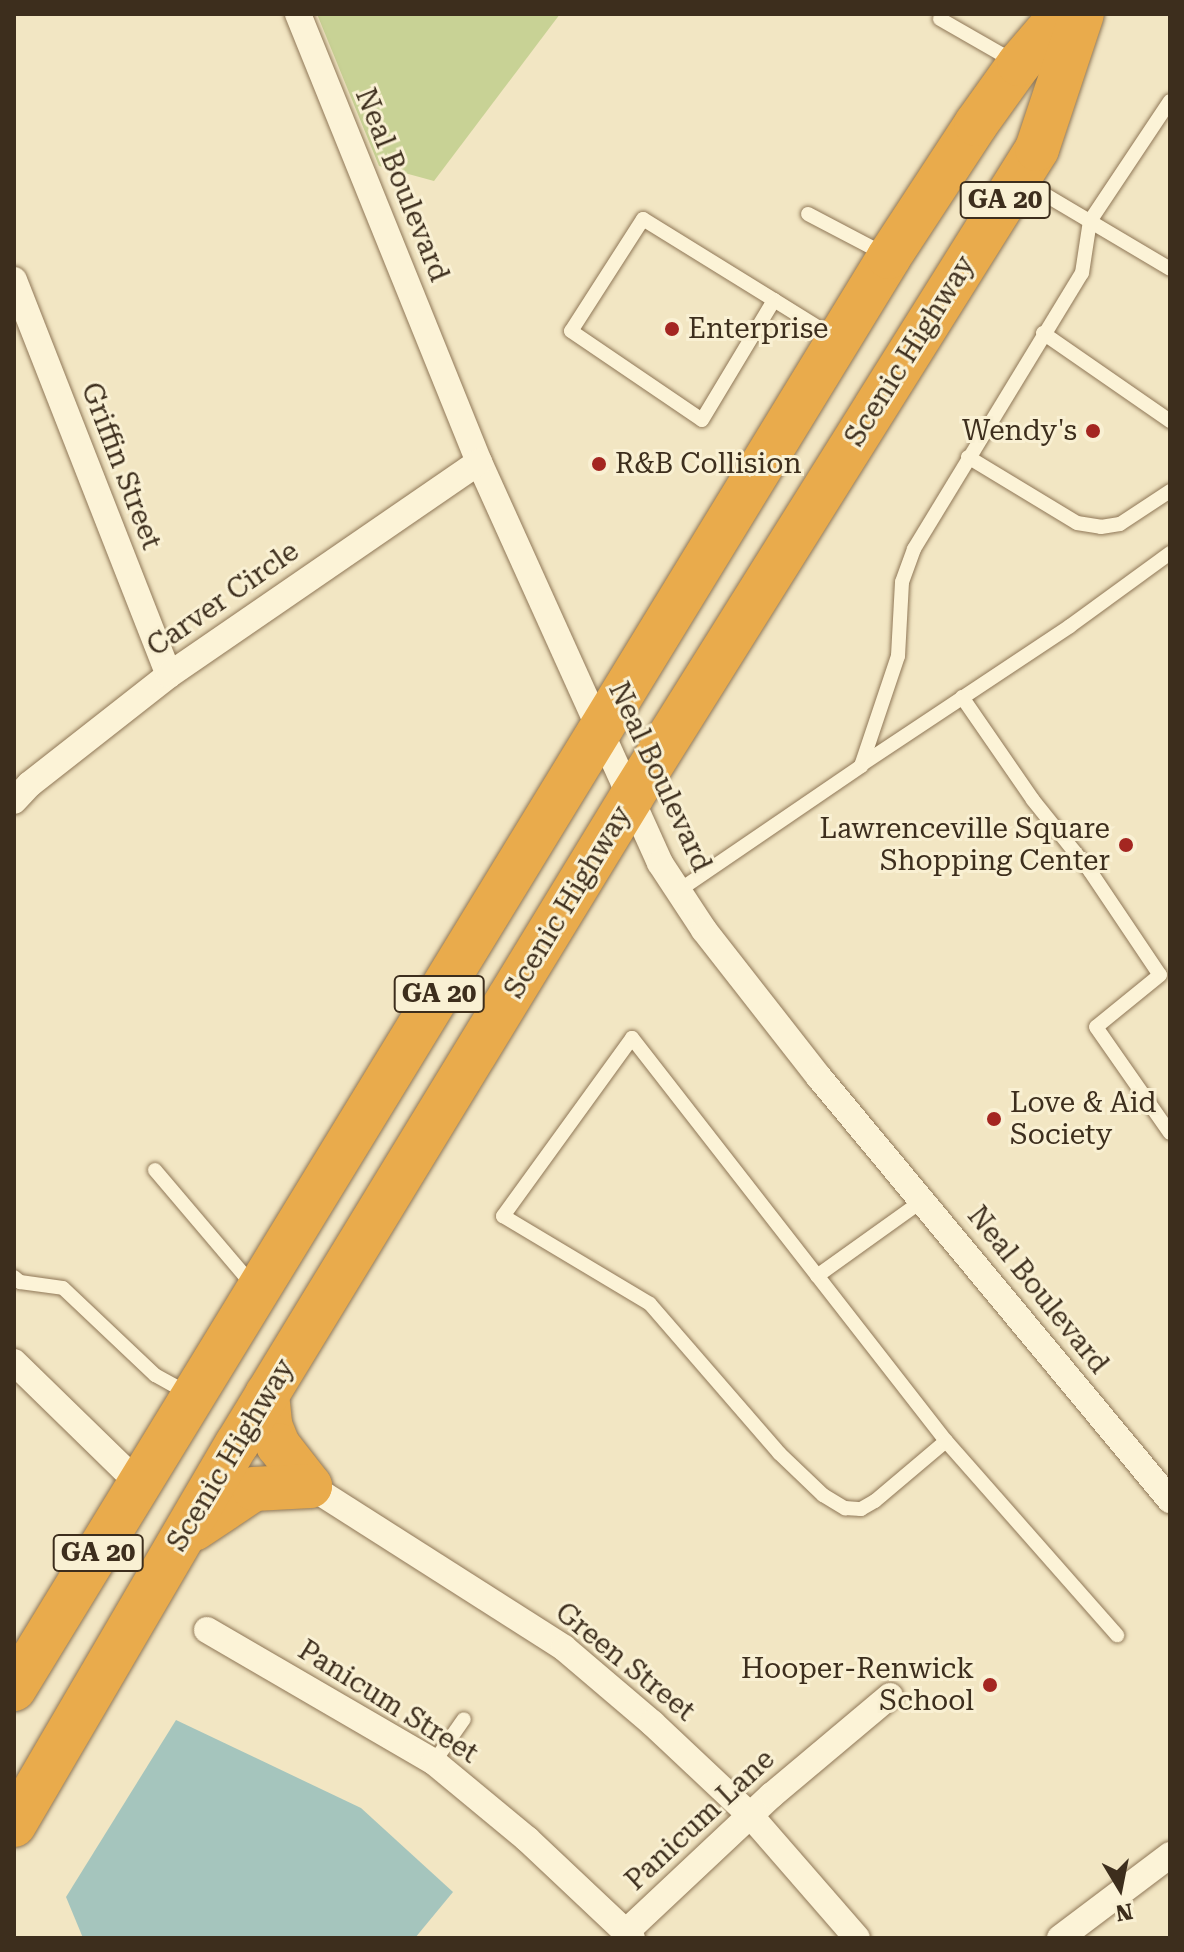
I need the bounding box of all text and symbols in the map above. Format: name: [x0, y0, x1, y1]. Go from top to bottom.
street label: Neal Boulevard: [348, 83, 456, 287]
road number: GA 20: [959, 178, 1051, 222]
street label: Scenic Highway: [838, 250, 982, 452]
place label: Enterprise: [688, 312, 828, 346]
marker: Enterprise: [663, 320, 681, 338]
street label: Griffin Street: [74, 378, 168, 554]
place label: Wendy's: [962, 414, 1077, 448]
marker: Wendy's: [1084, 422, 1102, 440]
place label: R&B Collision: [615, 447, 802, 481]
marker: R&B Collision: [590, 455, 608, 473]
street label: Carver Circle: [141, 534, 305, 664]
street label: Neal Boulevard: [601, 677, 719, 877]
street label: Scenic Highway: [497, 800, 639, 1004]
place label: Lawrenceville Square Shopping Center: [819, 812, 1110, 878]
marker: Lawrenceville Square Shopping Center: [1117, 836, 1135, 854]
road number: GA 20: [393, 972, 485, 1016]
place label: Love & Aid Society: [1010, 1086, 1157, 1152]
marker: Love & Aid Society: [985, 1110, 1003, 1128]
street label: Neal Boulevard: [960, 1200, 1116, 1380]
street label: Scenic Highway: [160, 1353, 302, 1557]
road number: GA 20: [52, 1531, 144, 1575]
street label: Green Street: [549, 1596, 701, 1728]
street label: Panicum Street: [292, 1633, 484, 1771]
place label: Hooper-Renwick School: [741, 1652, 974, 1718]
marker: Hooper-Renwick School: [981, 1676, 999, 1694]
street label: Panicum Lane: [619, 1742, 781, 1898]
north arrow: [1080, 1848, 1160, 1928]
text: N: [1114, 1898, 1135, 1926]

